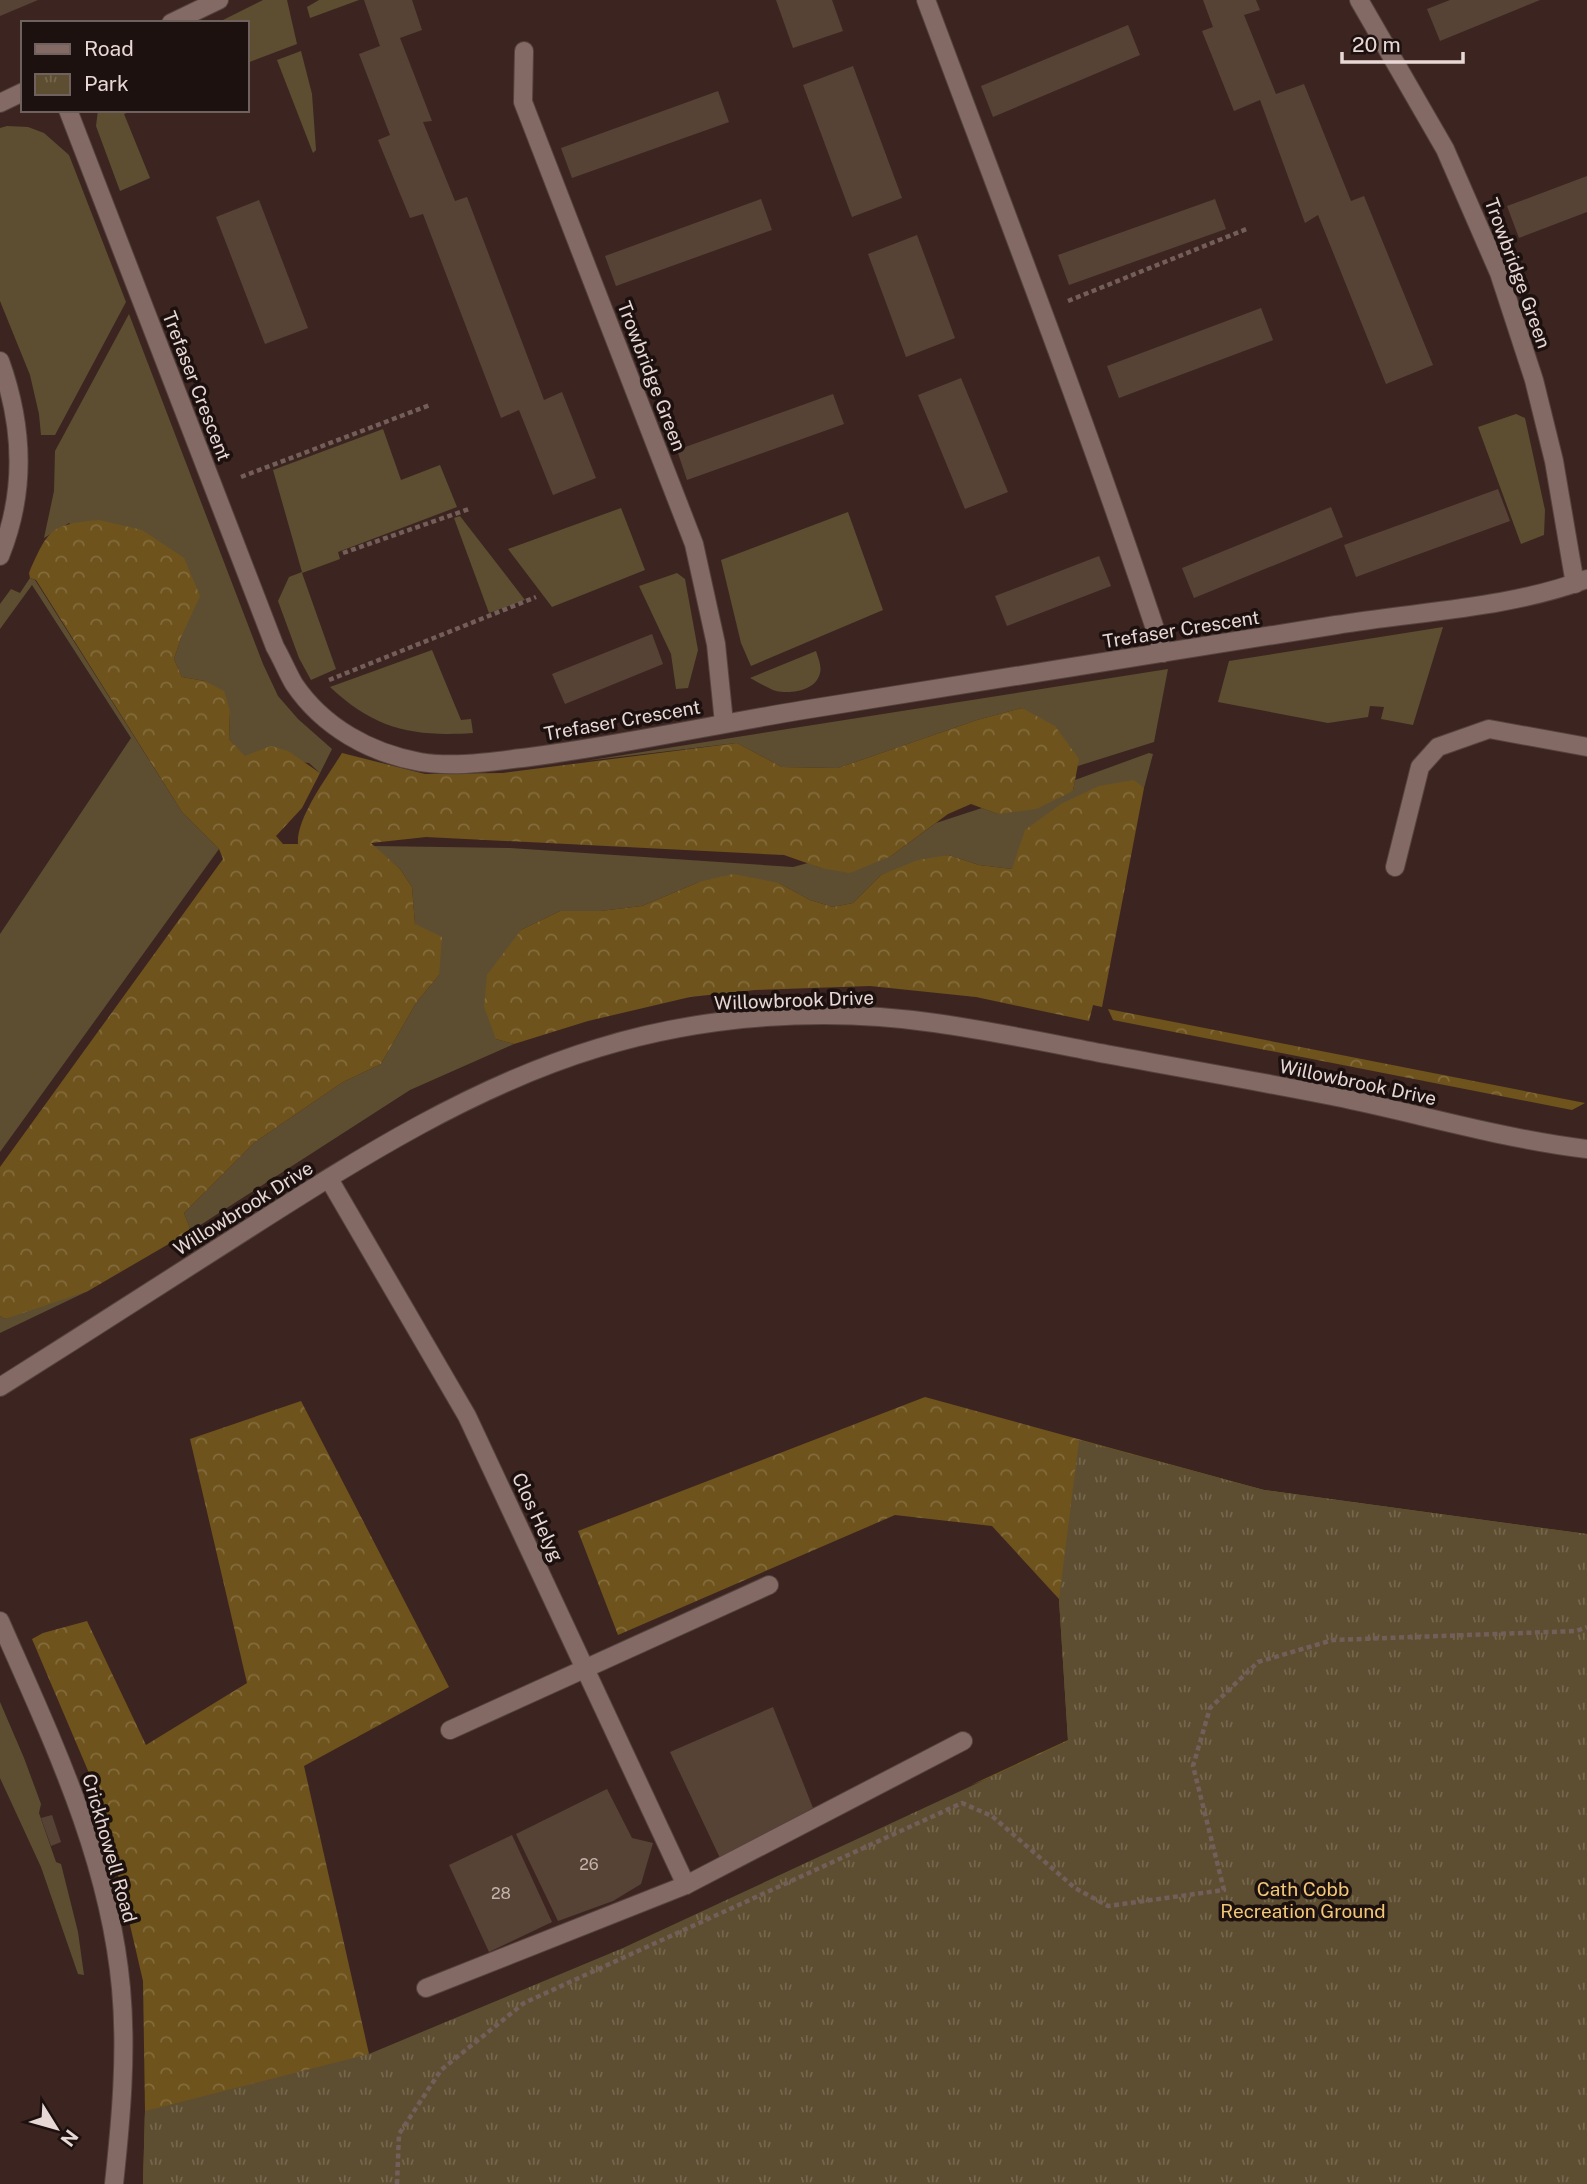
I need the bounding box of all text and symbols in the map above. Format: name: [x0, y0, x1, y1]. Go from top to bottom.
legend: [21, 21, 248, 112]
scale bar: [1342, 21, 1463, 65]
text: 20 m: [1352, 32, 1401, 57]
text: Road: [84, 36, 134, 61]
text: Park: [84, 71, 129, 96]
street label: Trowbridge Green: [1481, 195, 1555, 351]
street label: Trowbridge Green: [613, 298, 691, 454]
street label: Trefaser Crescent: [158, 308, 236, 464]
street label: Trefaser Crescent: [1101, 606, 1261, 652]
street label: Trefaser Crescent: [542, 695, 702, 745]
street label: Willowbrook Drive: [714, 986, 874, 1014]
street label: Willowbrook Drive: [1277, 1055, 1439, 1109]
street label: Willowbrook Drive: [169, 1156, 317, 1260]
street label: Clos Helyg: [508, 1469, 568, 1565]
street label: Crickhowell Road: [78, 1771, 142, 1925]
house number: 26: [579, 1855, 599, 1874]
park label: Cath Cobb Recreation Ground: [1220, 1878, 1386, 1922]
house number: 28: [491, 1884, 511, 1903]
north arrow: [21, 2093, 91, 2163]
text: N: [56, 2126, 83, 2151]

